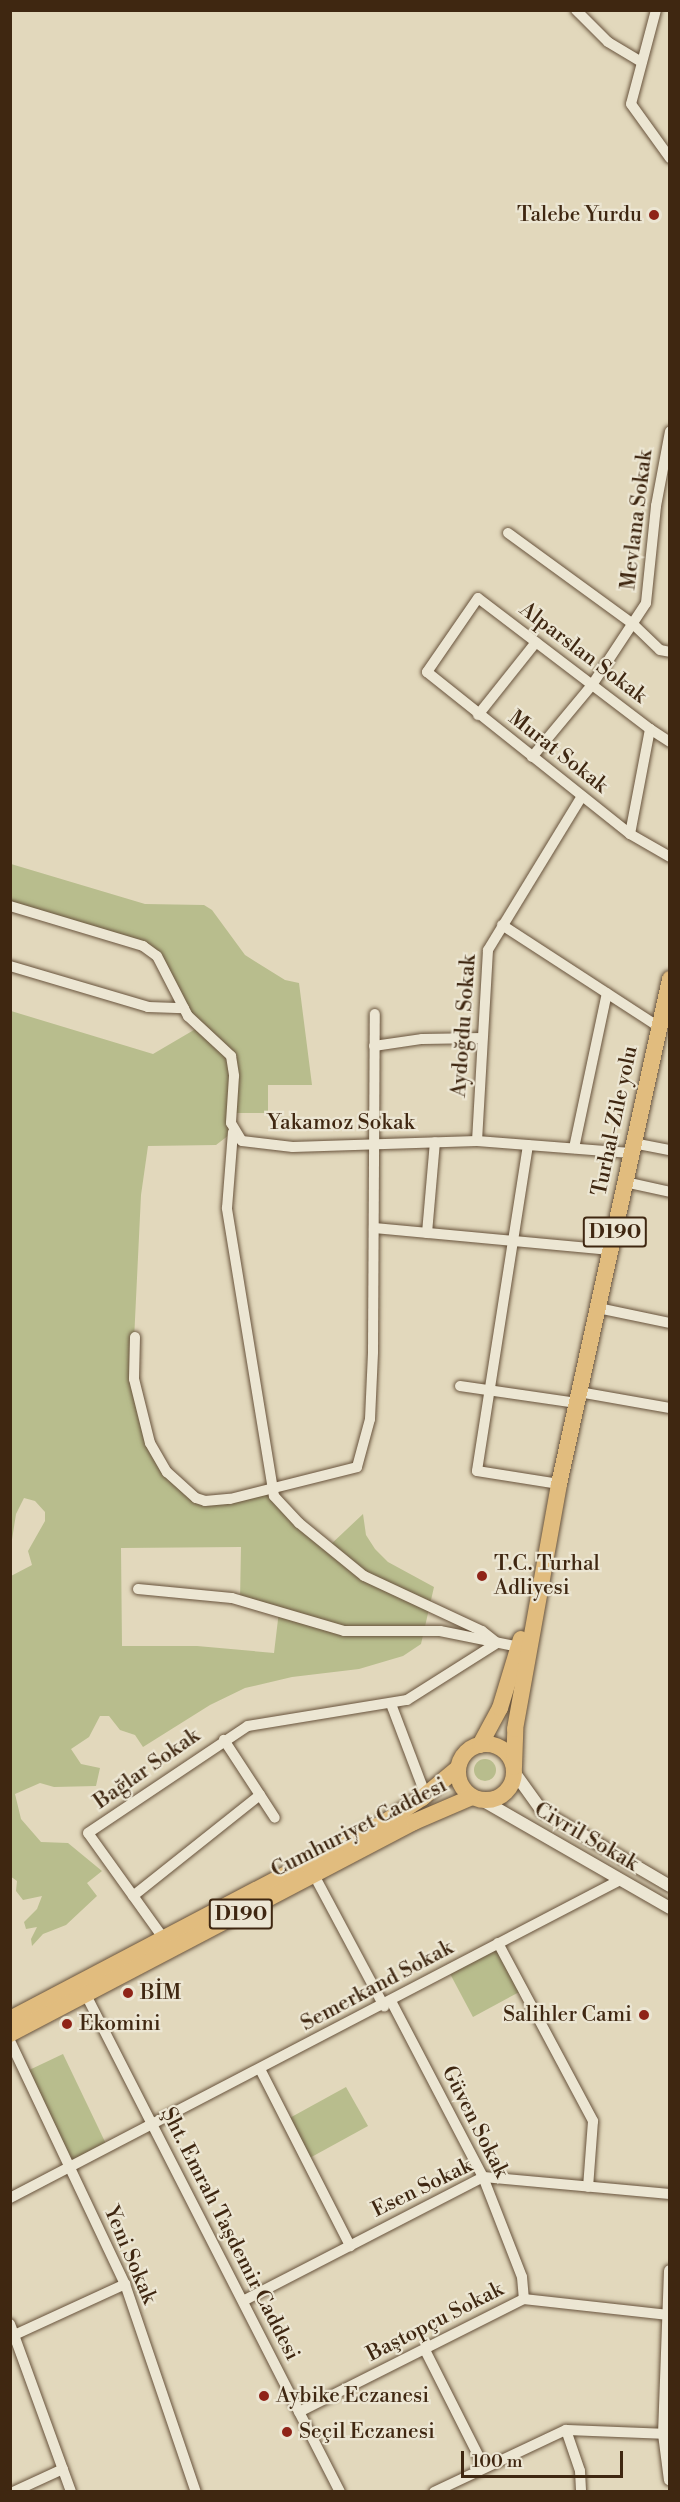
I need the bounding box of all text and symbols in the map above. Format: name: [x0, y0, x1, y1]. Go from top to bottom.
place label: Talebe Yurdu: [517, 202, 642, 228]
marker: Talebe Yurdu: [647, 208, 661, 222]
street label: Mevlana Sokak: [616, 449, 658, 591]
street label: Alparslan Sokak: [515, 597, 651, 709]
street label: Murat Sokak: [503, 705, 613, 799]
street label: Aydoğdu Sokak: [446, 954, 482, 1098]
street label: Turhal-Zile yolu: [587, 1044, 643, 1198]
street label: Yakamoz Sokak: [267, 1110, 415, 1136]
road number: D190: [582, 1215, 648, 1249]
place label: T.C. Turhal Adliyesi: [494, 1551, 600, 1601]
marker: T.C. Turhal Adliyesi: [475, 1569, 489, 1583]
street label: Bağlar Sokak: [89, 1723, 205, 1815]
street label: Cumhuriyet Caddesi: [267, 1773, 451, 1883]
street label: Civril Sokak: [530, 1797, 642, 1877]
road number: D190: [208, 1897, 274, 1931]
street label: Semerkand Sokak: [297, 1935, 457, 2037]
place label: BİM: [140, 1980, 181, 2006]
marker: BİM: [121, 1986, 135, 2000]
place label: Salihler Cami: [503, 2002, 632, 2028]
marker: Salihler Cami: [637, 2008, 651, 2022]
place label: Ekomini: [79, 2011, 161, 2037]
marker: Ekomini: [60, 2017, 74, 2031]
street label: Güven Sokak: [436, 2062, 514, 2182]
street label: Şht. Emrah Taşdemir Caddesi: [155, 2103, 305, 2365]
street label: Esen Sokak: [368, 2153, 476, 2223]
street label: Yeni Sokak: [98, 2202, 162, 2308]
street label: Baştopçu Sokak: [363, 2277, 507, 2367]
place label: Aybike Eczanesi: [276, 2383, 429, 2409]
marker: Aybike Eczanesi: [257, 2389, 271, 2403]
place label: Seçil Eczanesi: [299, 2419, 435, 2445]
marker: Seçil Eczanesi: [280, 2425, 294, 2439]
scale bar: [464, 2439, 626, 2477]
text: 100 m: [472, 2450, 523, 2473]

